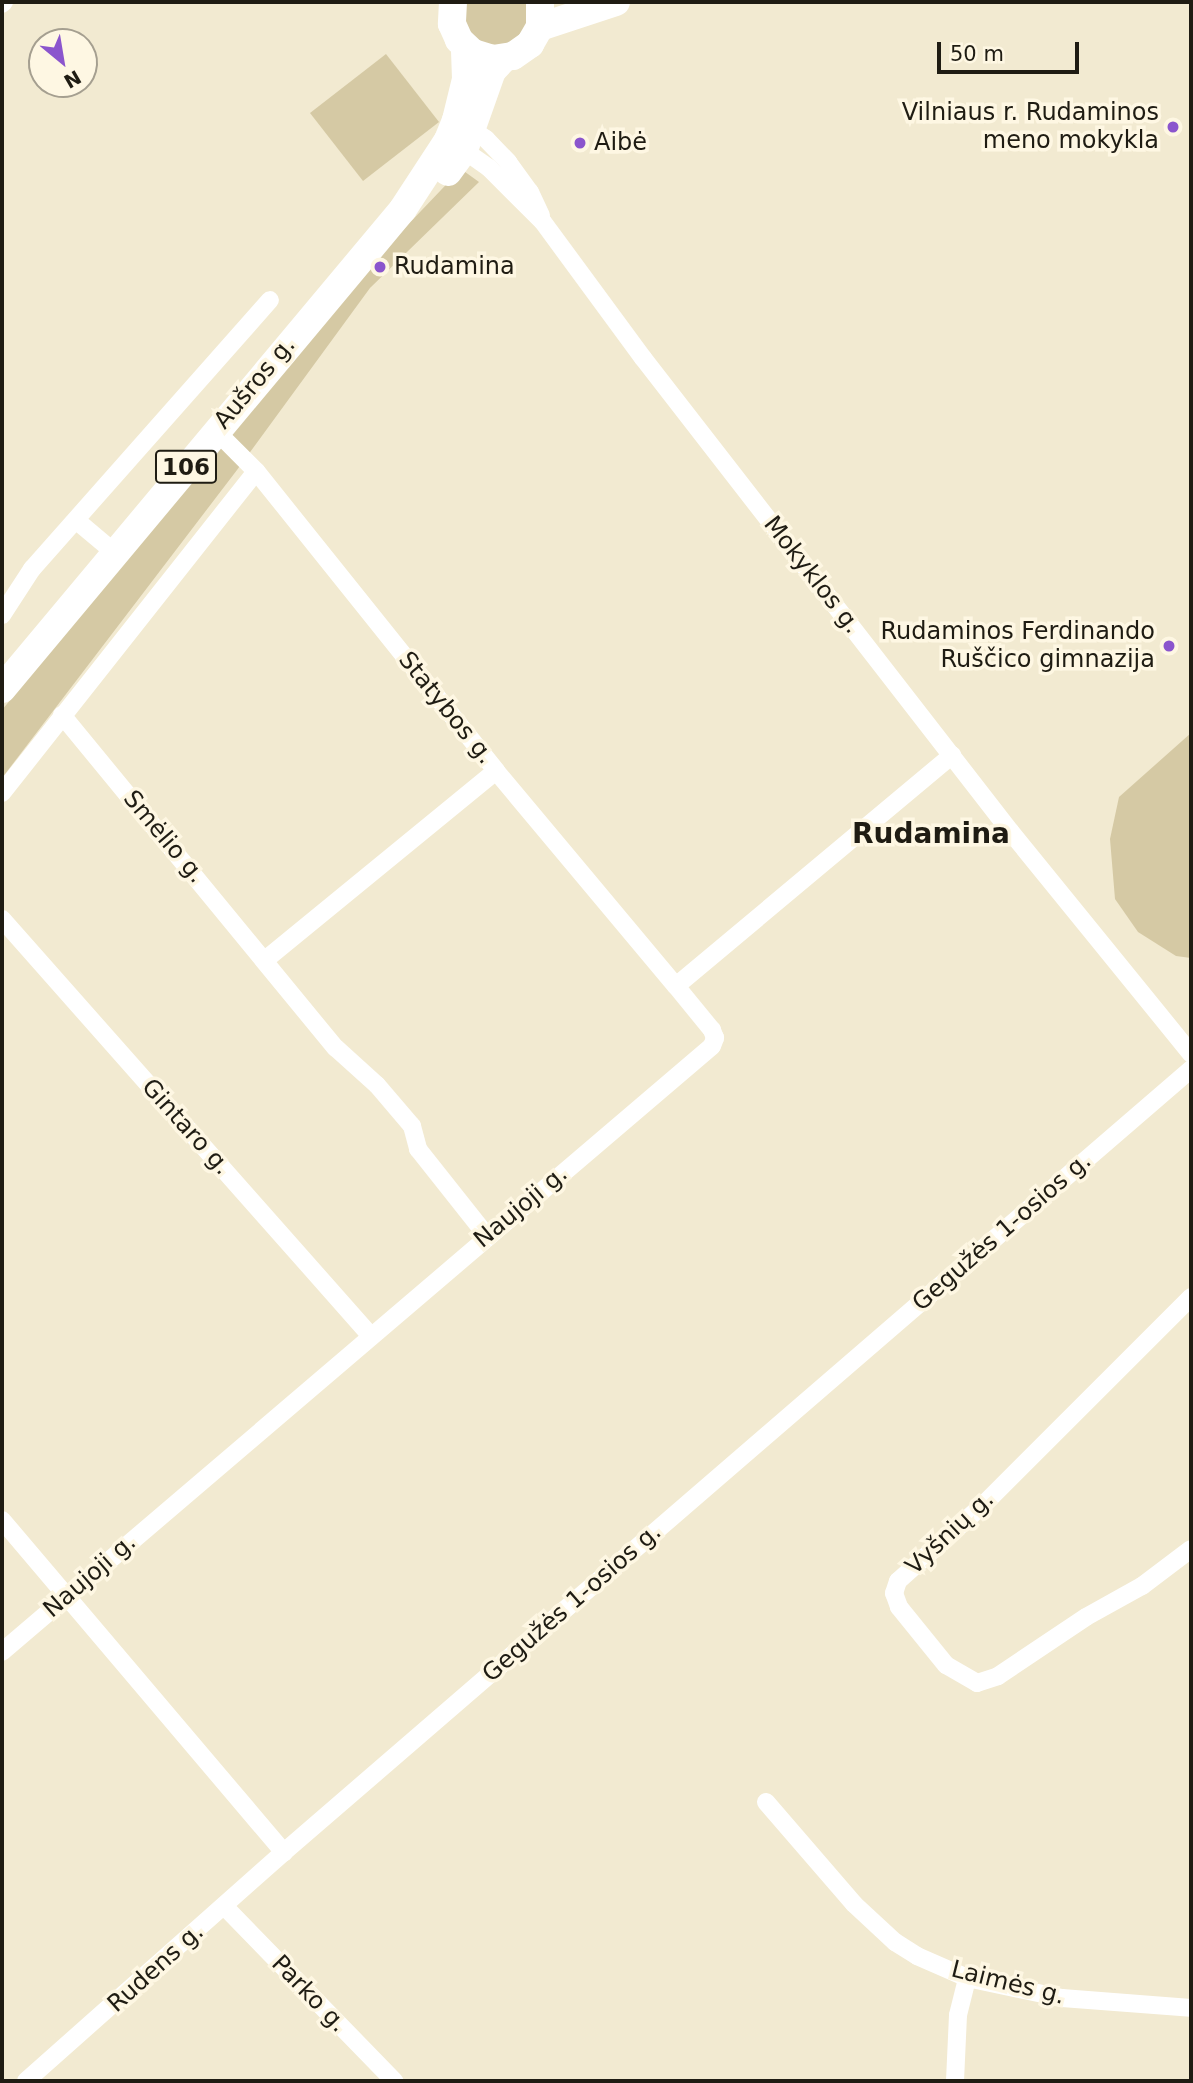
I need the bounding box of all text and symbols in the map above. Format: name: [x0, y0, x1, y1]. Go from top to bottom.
north arrow: [28, 28, 98, 98]
scale bar: [941, 28, 1083, 72]
text: 50 m: [950, 42, 1004, 66]
text: N: [60, 66, 85, 93]
place label: Vilniaus r. Rudaminos meno mokykla: [902, 99, 1159, 155]
marker: Vilniaus r. Rudaminos meno mokykla: [1165, 119, 1181, 135]
place label: Aibė: [594, 129, 647, 157]
marker: Aibė: [572, 135, 588, 151]
place label: Rudamina: [394, 253, 515, 281]
marker: Rudamina: [372, 259, 388, 275]
street label: Aušros g.: [208, 331, 302, 435]
road number: 106: [154, 447, 218, 486]
street label: Mokyklos g.: [757, 511, 867, 639]
place label: Rudaminos Ferdinando Ruščico gimnazija: [881, 618, 1155, 674]
marker: Rudaminos Ferdinando Ruščico gimnazija: [1161, 638, 1177, 654]
street label: Statybos g.: [392, 646, 500, 770]
street label: Smėlio g.: [117, 785, 211, 889]
district label: Rudamina: [852, 817, 1010, 851]
street label: Gintaro g.: [135, 1073, 237, 1181]
street label: Gegužės 1-osios g.: [907, 1147, 1097, 1317]
street label: Naujoji g.: [468, 1160, 574, 1254]
street label: Vyšnių g.: [900, 1485, 1000, 1581]
street label: Gegužės 1-osios g.: [477, 1518, 667, 1688]
street label: Naujoji g.: [38, 1528, 142, 1624]
street label: Rudens g.: [102, 1917, 210, 2019]
street label: Parko g.: [265, 1949, 353, 2039]
street label: Laimės g.: [948, 1955, 1068, 2011]

